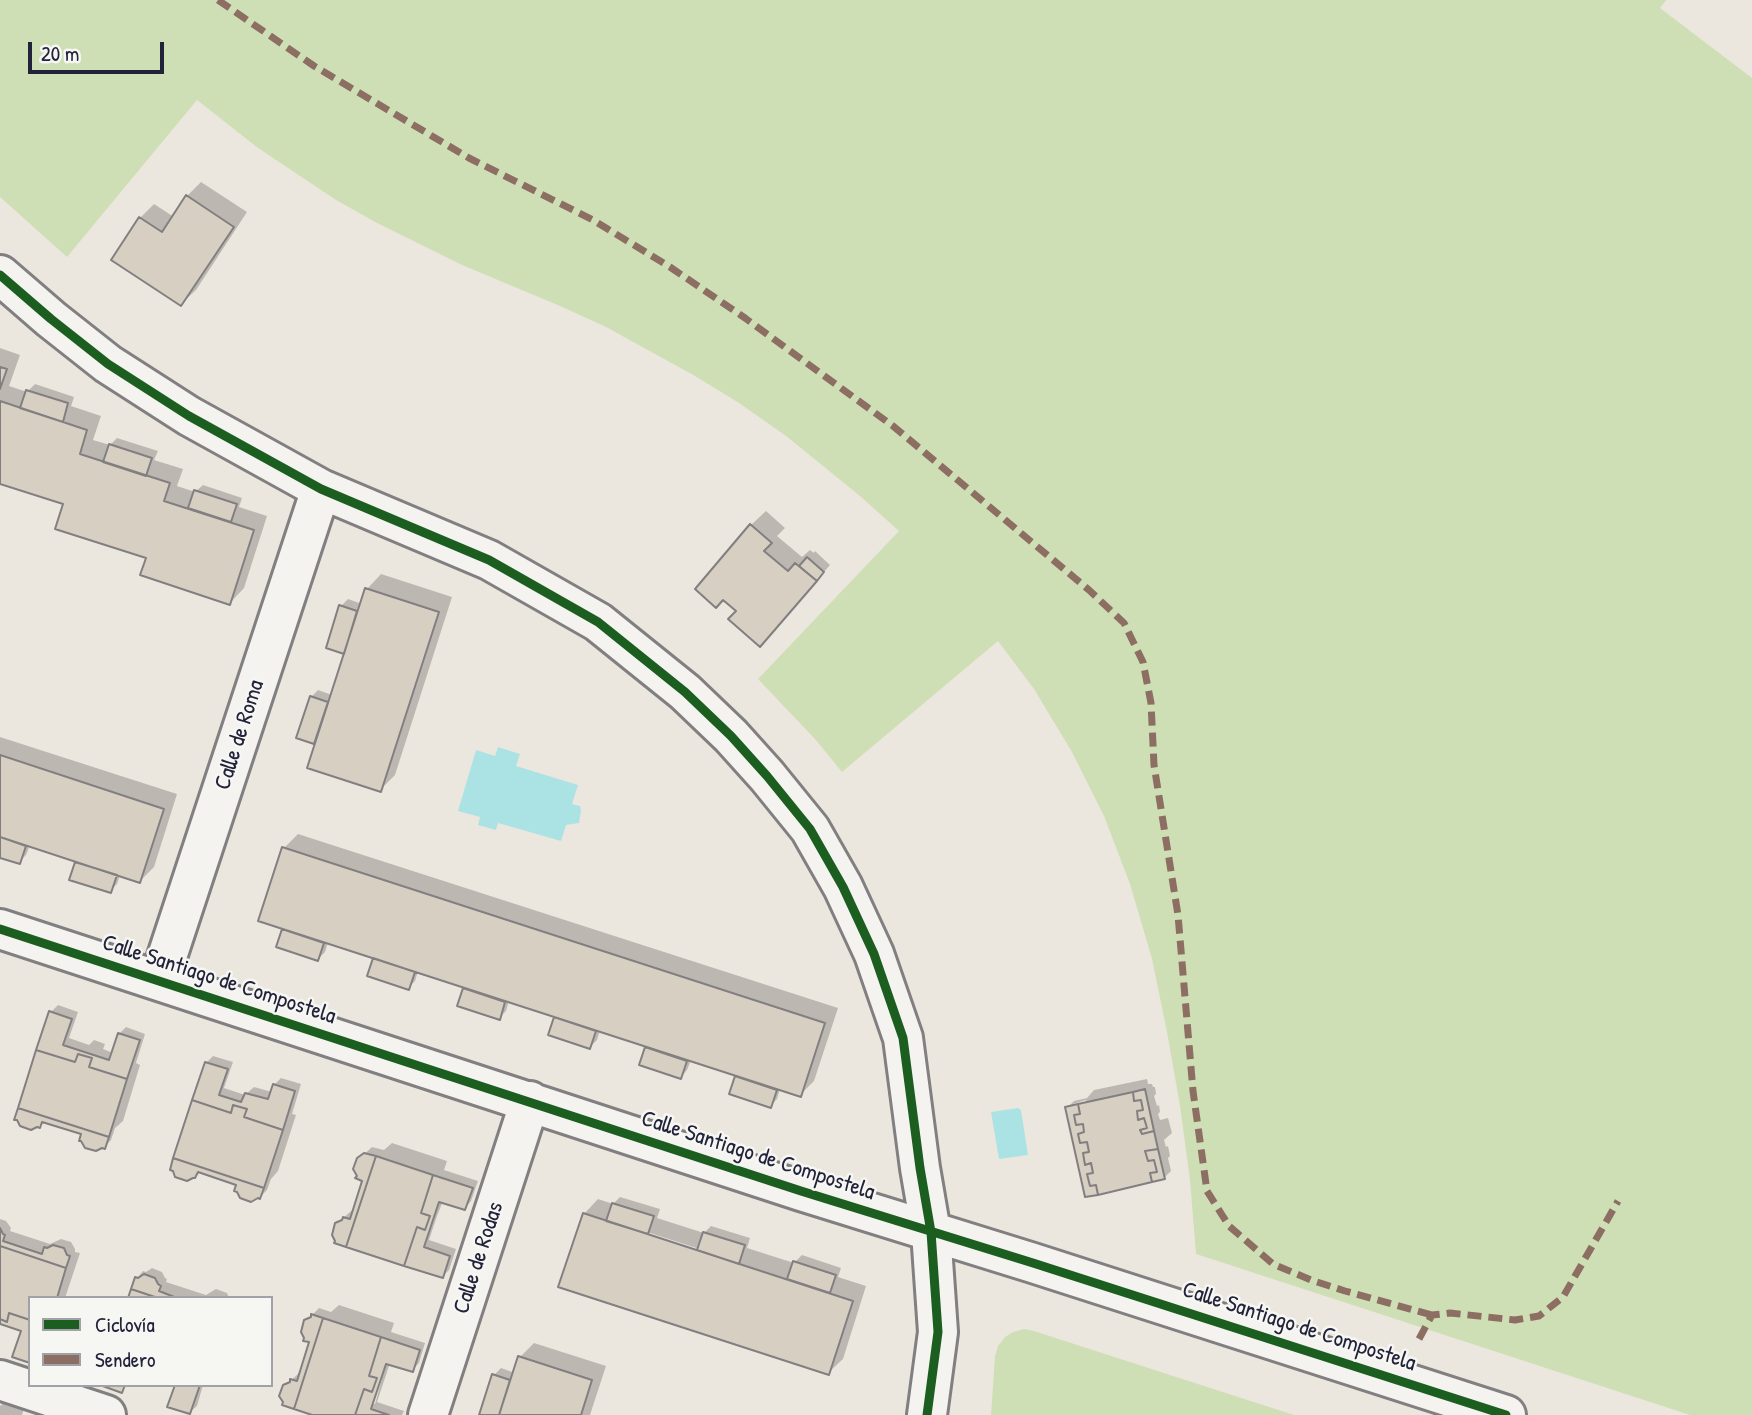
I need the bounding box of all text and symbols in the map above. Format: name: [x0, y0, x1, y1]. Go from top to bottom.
scale bar: [32, 28, 168, 72]
text: 20 m: [41, 39, 79, 68]
street label: Calle de Roma: [209, 677, 271, 793]
street label: Calle Santiago de Compostela: [99, 929, 339, 1031]
street label: Calle Santiago de Compostela: [638, 1105, 878, 1207]
street label: Calle de Rodas: [448, 1199, 510, 1317]
street label: Calle Santiago de Compostela: [1179, 1276, 1419, 1378]
legend: [28, 1296, 273, 1387]
text: Ciclovía: [95, 1310, 155, 1339]
text: Sendero: [95, 1345, 156, 1374]

